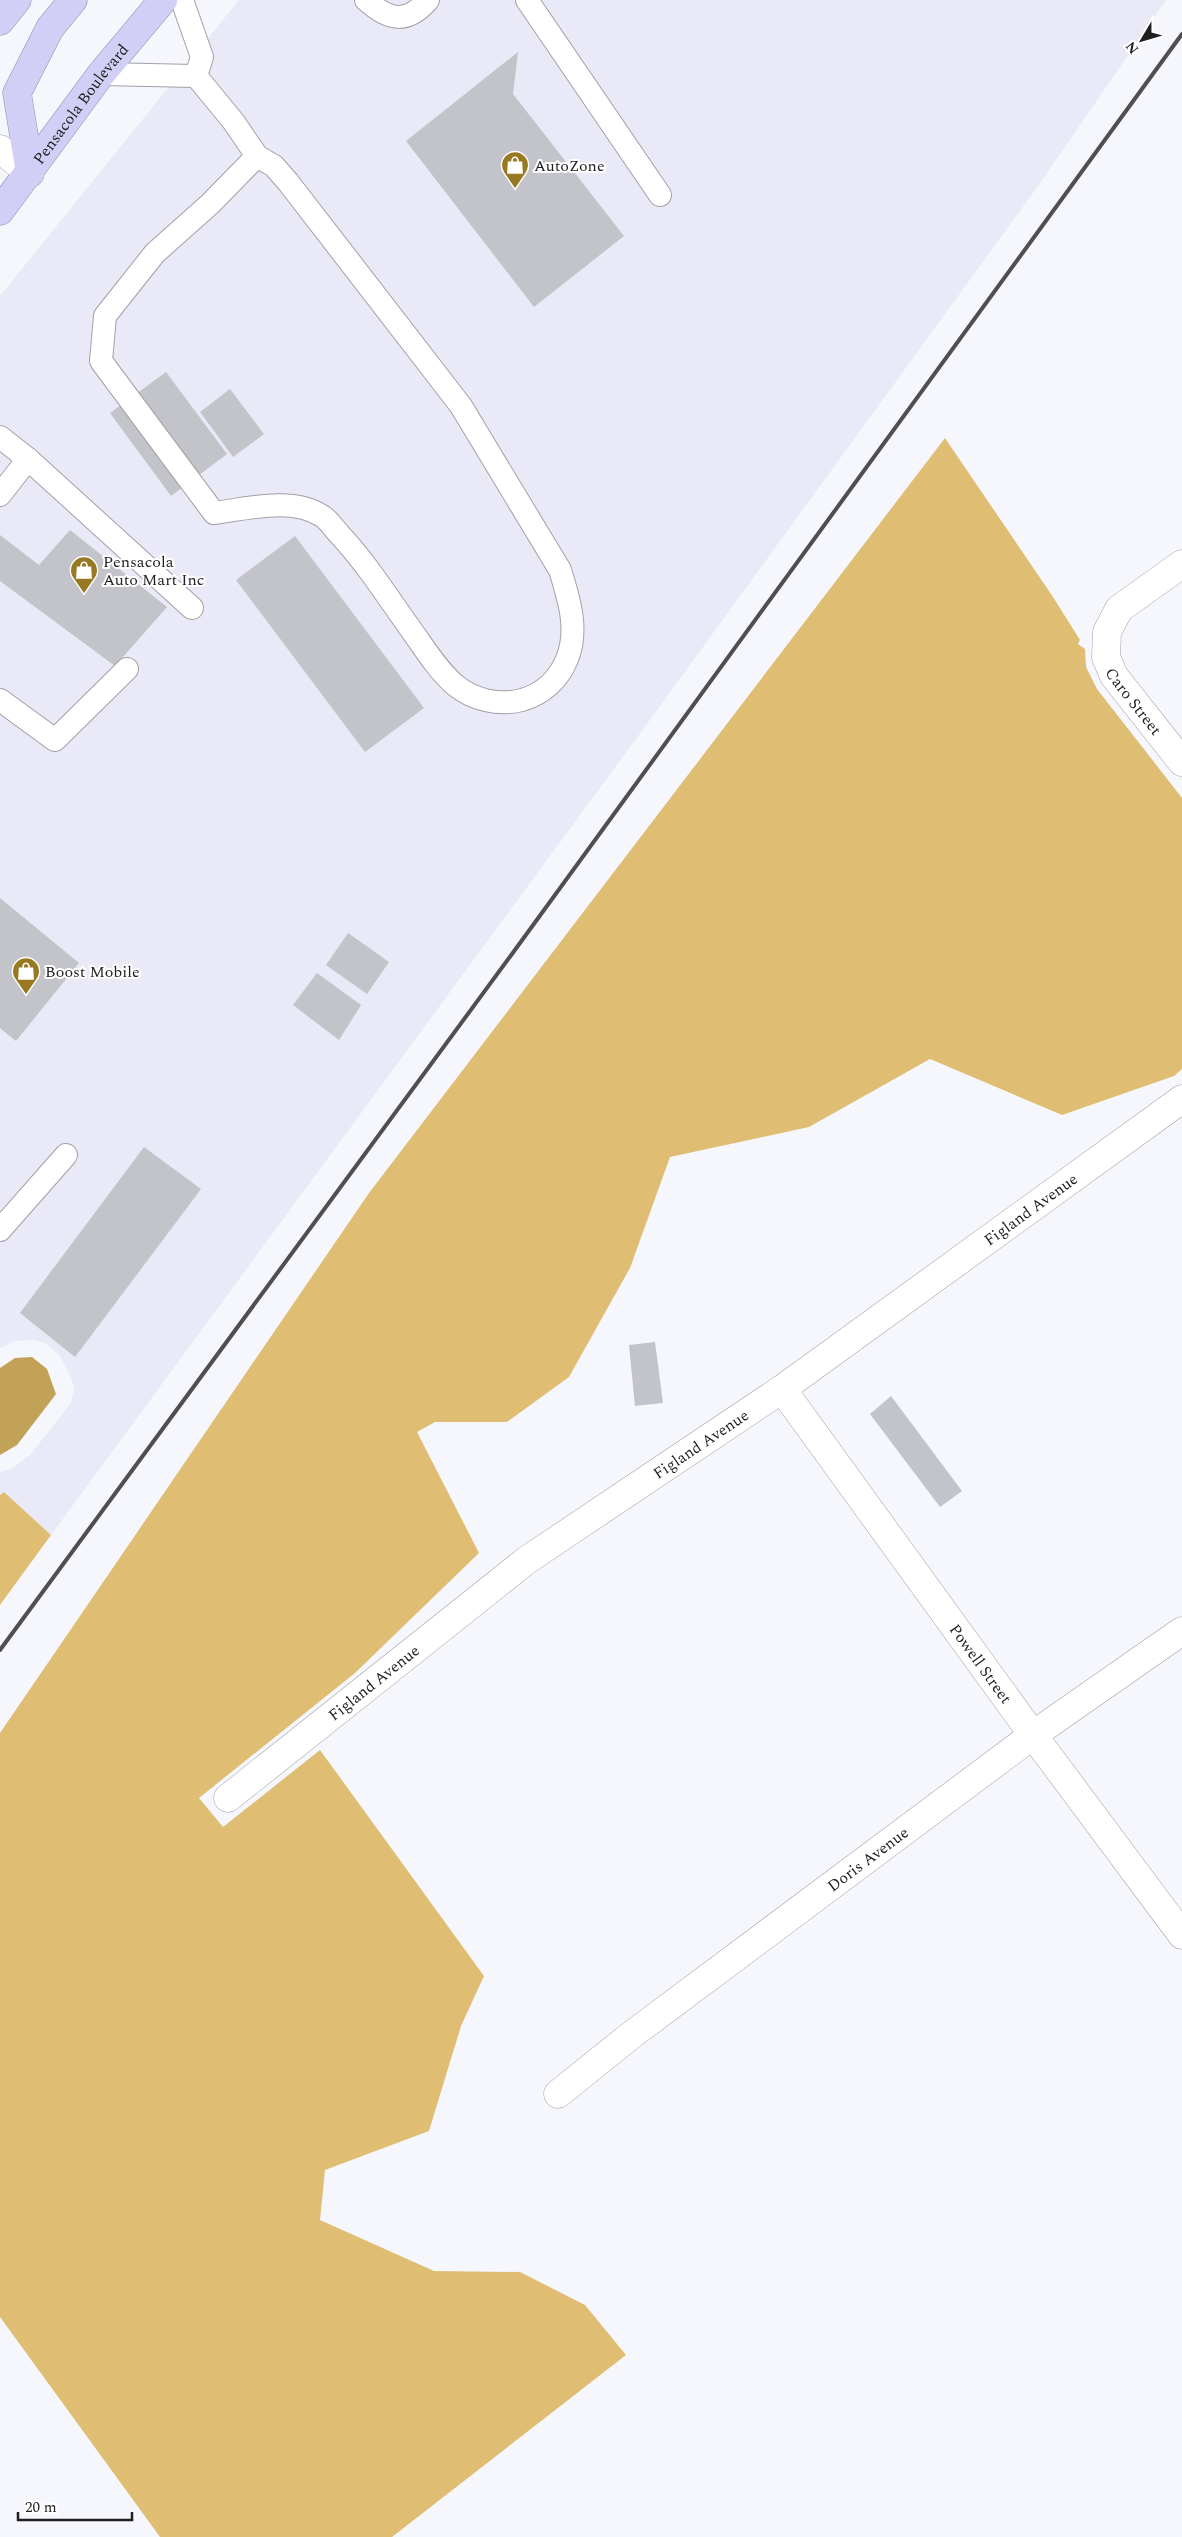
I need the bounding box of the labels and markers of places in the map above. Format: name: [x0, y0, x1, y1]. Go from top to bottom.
shop icon: AutoZone: [500, 150, 530, 189]
place label: AutoZone: [534, 154, 605, 178]
place label: Pensacola Auto Mart Inc: [103, 550, 204, 592]
shop icon: Pensacola Auto Mart Inc: [69, 555, 99, 594]
shop icon: Boost Mobile: [11, 956, 41, 995]
place label: Boost Mobile: [45, 960, 140, 984]

